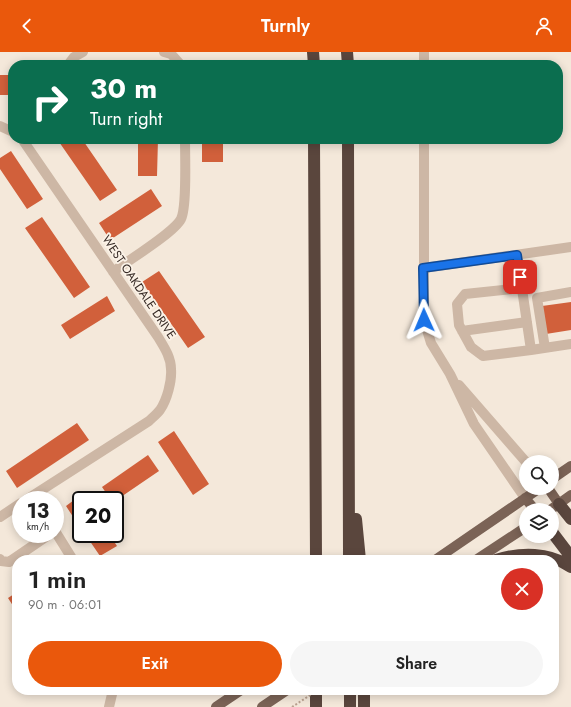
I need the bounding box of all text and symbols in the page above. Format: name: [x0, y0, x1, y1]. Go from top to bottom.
text: Turnly: [261, 13, 310, 39]
icon: back: [16, 15, 38, 37]
icon: person: [533, 15, 555, 37]
text: 30 m: [90, 68, 157, 109]
icon: right: [24, 76, 76, 128]
text: Turn right: [90, 106, 162, 132]
street label: WEST OAKDALE DRIVE: [98, 232, 180, 342]
pin: [503, 260, 537, 294]
icon: arrive: [509, 266, 531, 288]
position arrow: [403, 299, 445, 341]
map controls: [519, 455, 559, 543]
button: search: [519, 455, 559, 495]
speed limit sign: 20: [72, 491, 124, 543]
text: 13: [27, 497, 49, 526]
button: layers: [519, 503, 559, 543]
text: km/h: [27, 519, 49, 534]
text: 1 min: [28, 562, 86, 597]
button: close: [501, 568, 543, 610]
text: 90 m · 06:01: [28, 595, 102, 614]
button: Exit: [28, 641, 282, 687]
button: Share: [290, 641, 543, 687]

